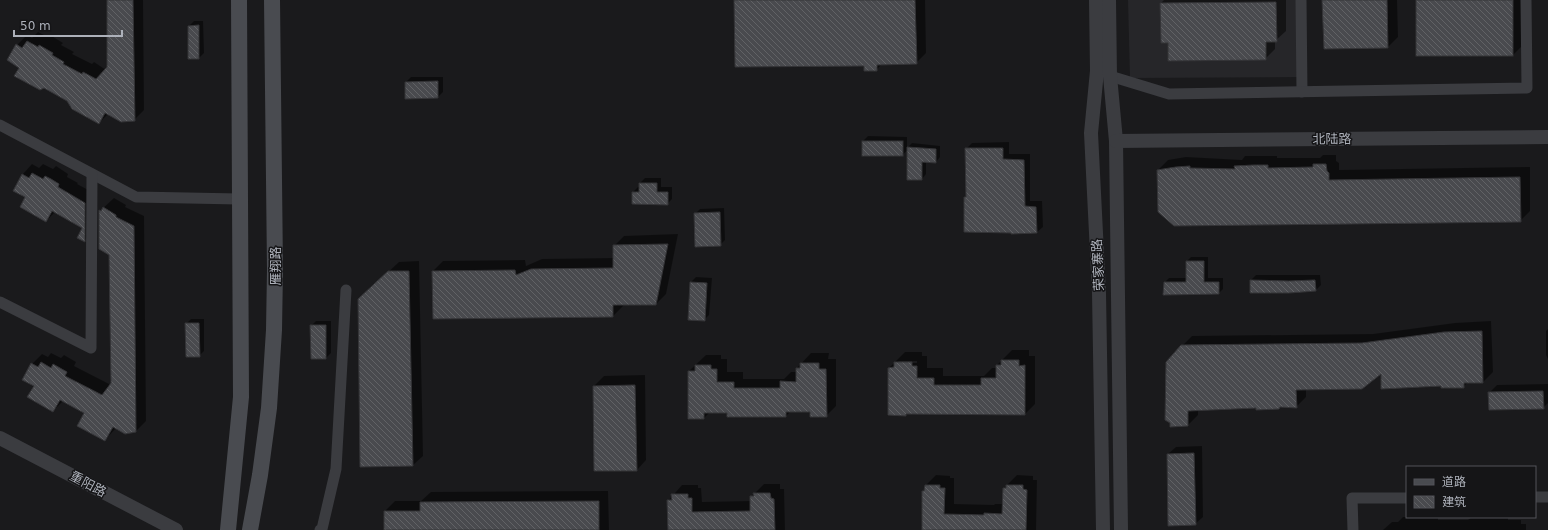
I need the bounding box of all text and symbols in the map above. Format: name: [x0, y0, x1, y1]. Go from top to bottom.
scale bar: [14, 12, 122, 38]
text: 50 m: [20, 19, 51, 33]
street label: 北陆路: [1312, 131, 1352, 147]
street label: 荣家寨路: [1089, 239, 1107, 291]
street label: 雁翔路: [268, 246, 283, 286]
legend: [1406, 466, 1536, 518]
street label: 重阳路: [67, 468, 109, 500]
text: 道路: [1442, 475, 1466, 489]
text: 建筑: [1442, 495, 1466, 509]

